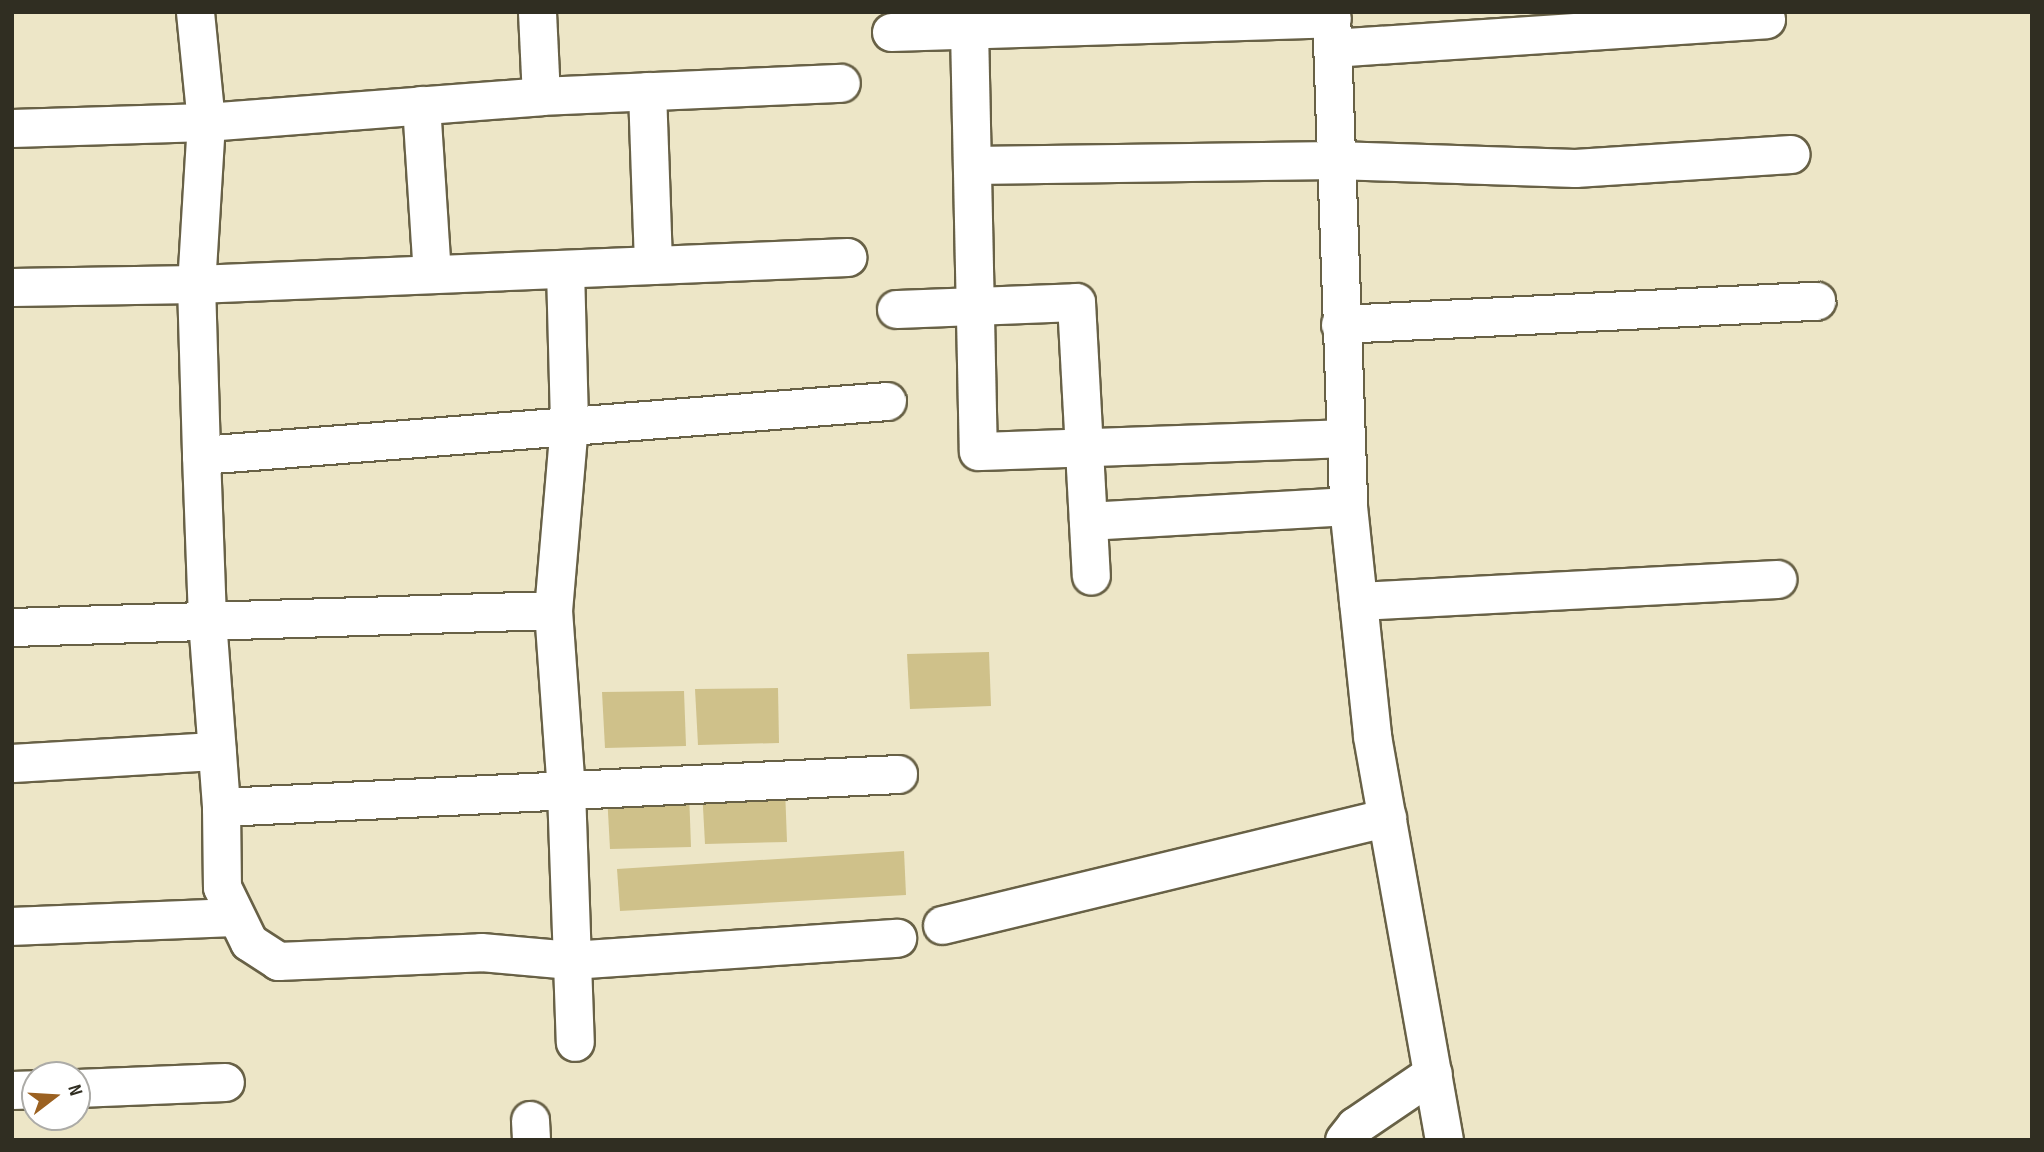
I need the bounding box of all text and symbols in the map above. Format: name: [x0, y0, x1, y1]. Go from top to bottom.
north arrow: [21, 1061, 91, 1131]
text: N: [62, 1082, 87, 1099]

